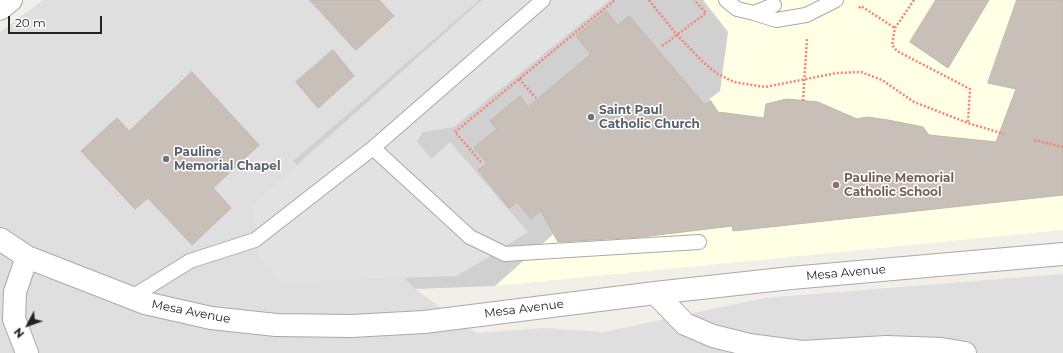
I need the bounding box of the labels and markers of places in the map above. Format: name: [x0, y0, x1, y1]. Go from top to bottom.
place label: Saint Paul Catholic Church: [599, 103, 700, 131]
marker: Saint Paul Catholic Church: [586, 112, 596, 122]
place label: Pauline Memorial Chapel: [174, 145, 281, 173]
marker: Pauline Memorial Chapel: [161, 154, 171, 164]
place label: Pauline Memorial Catholic School: [844, 171, 954, 199]
marker: Pauline Memorial Catholic School: [831, 180, 841, 190]

